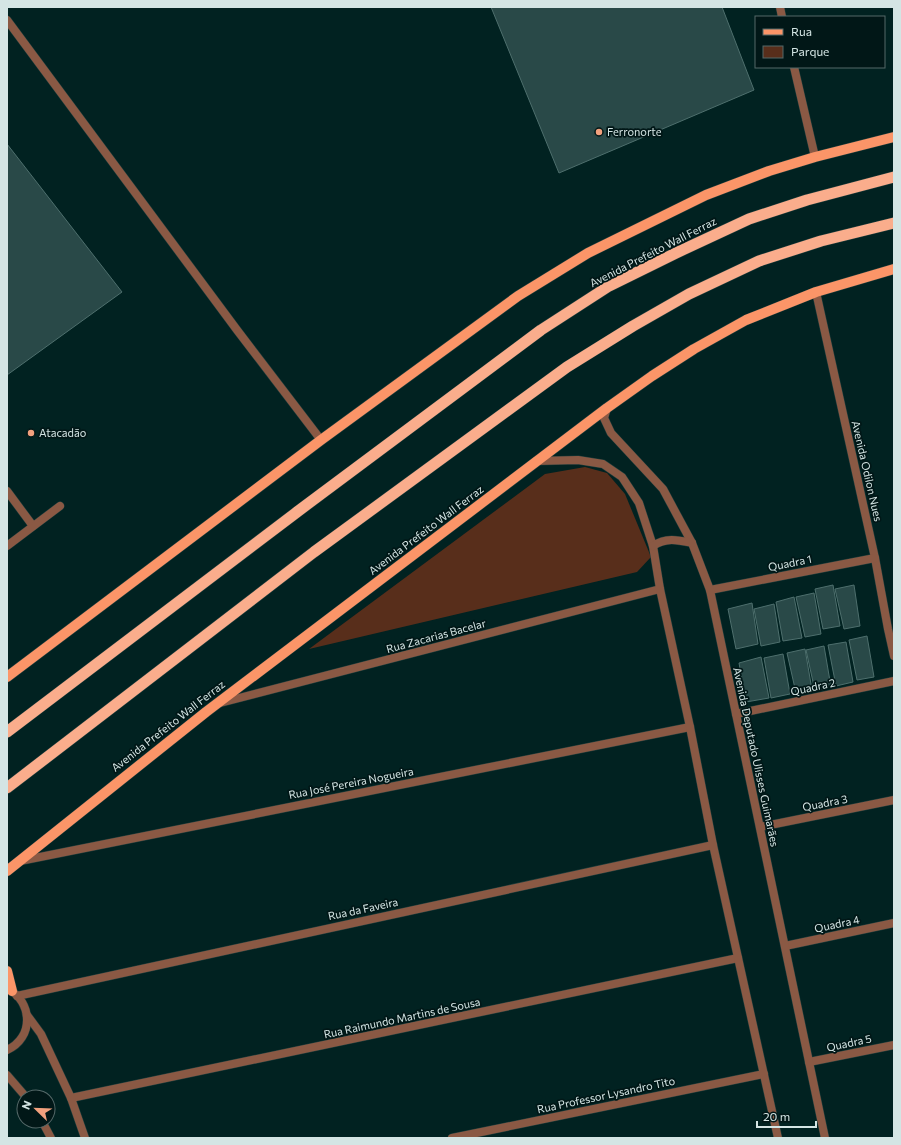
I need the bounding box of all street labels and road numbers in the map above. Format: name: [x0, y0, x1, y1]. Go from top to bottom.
street label: Avenida Prefeito Wall Ferraz: [587, 214, 719, 289]
street label: Avenida Odilon Nues: [850, 419, 885, 523]
street label: Avenida Prefeito Wall Ferraz: [366, 482, 486, 577]
street label: Quadra 1: [767, 552, 813, 573]
street label: Rua Zacarias Bacelar: [385, 616, 488, 655]
street label: Avenida Deputado Ulisses Guimarães: [731, 666, 782, 848]
street label: Quadra 2: [789, 675, 836, 698]
street label: Avenida Prefeito Wall Ferraz: [108, 677, 227, 774]
street label: Rua José Pereira Nogueira: [287, 764, 415, 802]
street label: Quadra 3: [801, 792, 849, 813]
street label: Rua da Faveira: [327, 895, 399, 922]
street label: Quadra 4: [813, 912, 861, 935]
street label: Rua Raimundo Martins de Sousa: [322, 995, 481, 1040]
street label: Quadra 5: [825, 1031, 873, 1054]
street label: Rua Professor Lysandro Tito: [536, 1073, 676, 1115]

